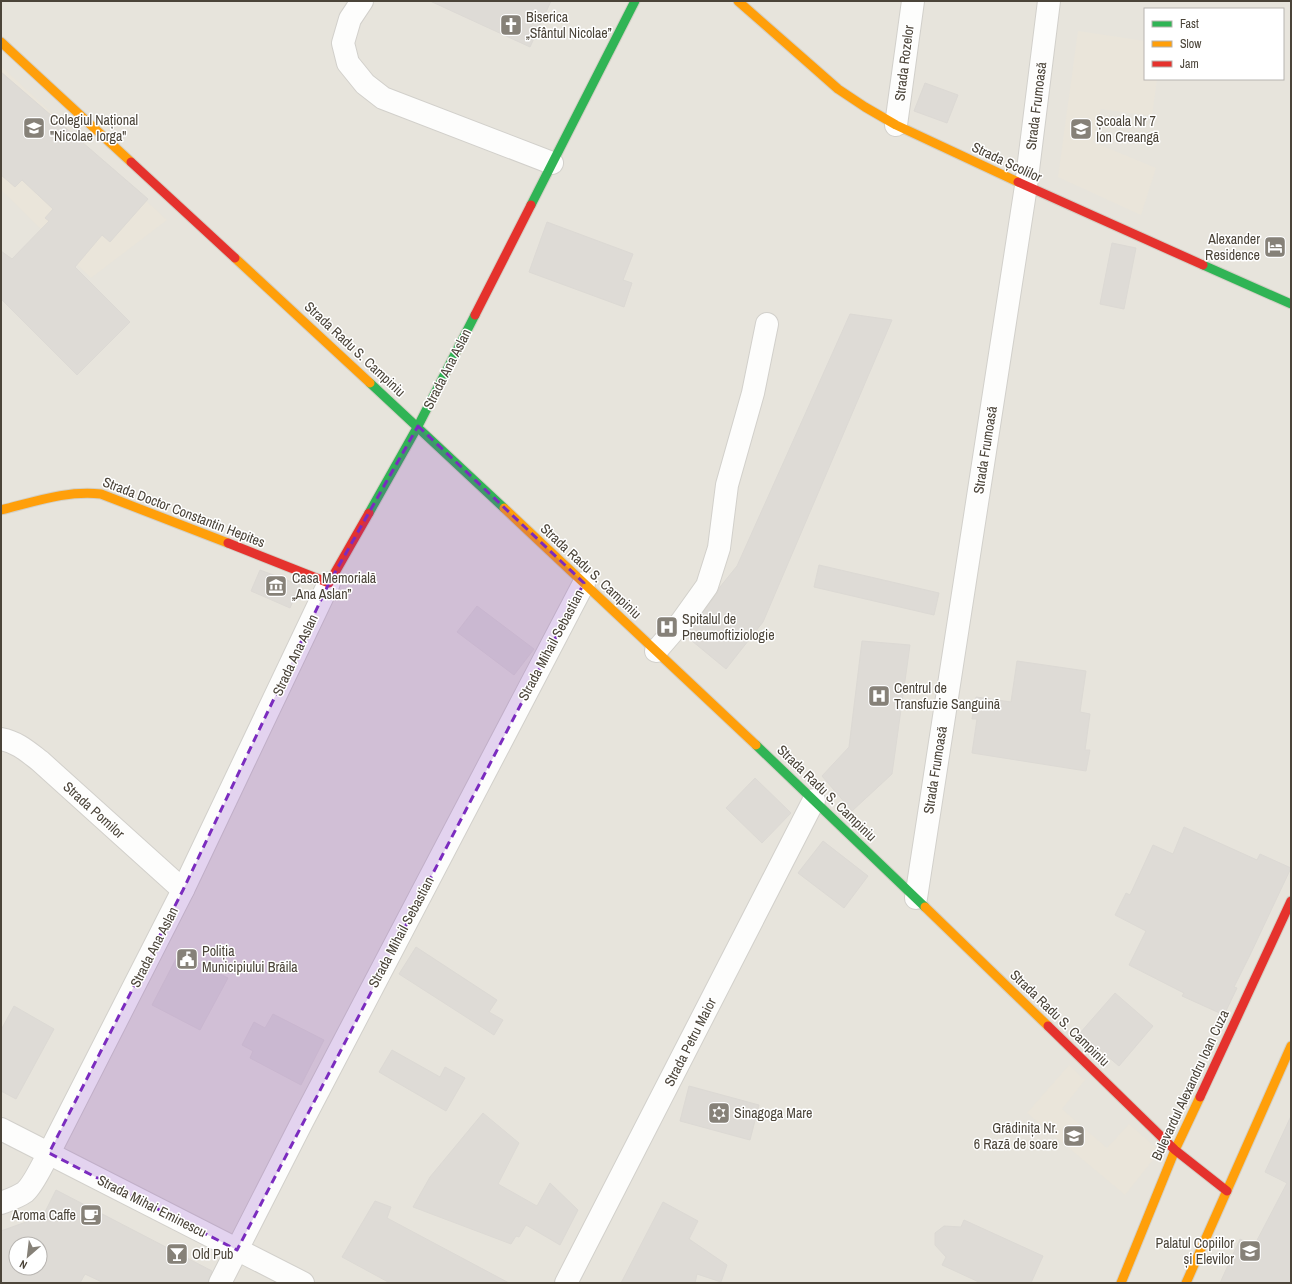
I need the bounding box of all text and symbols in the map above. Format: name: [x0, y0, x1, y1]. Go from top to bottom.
place label: Biserica „Sfântul Nicolae”: [526, 8, 612, 42]
legend: [1144, 8, 1284, 80]
church icon: Biserica „Sfântul Nicolae”: [498, 12, 524, 38]
text: Fast: [1180, 16, 1199, 32]
street label: Strada Rozelor: [890, 24, 918, 102]
text: Slow: [1180, 36, 1202, 52]
text: Jam: [1180, 56, 1199, 72]
street label: Strada Frumoasă: [1022, 60, 1050, 151]
place label: Colegiul Național "Nicolae Iorga": [50, 111, 138, 145]
place label: Școala Nr 7 Ion Creangă: [1096, 112, 1160, 146]
school or university icon: Colegiul Național "Nicolae Iorga": [21, 115, 47, 141]
school or university icon: Școala Nr 7 Ion Creangă: [1068, 116, 1094, 142]
street label: Strada Școlilor: [969, 138, 1045, 186]
place label: Alexander Residence: [1205, 230, 1260, 264]
hotel icon: Alexander Residence: [1262, 234, 1288, 260]
street label: Strada Radu S. Campiniu: [301, 298, 409, 400]
street label: Strada Ana Aslan: [419, 326, 475, 412]
street label: Strada Frumoasă: [969, 404, 1001, 495]
street label: Strada Doctor Constantin Hepites: [100, 473, 268, 551]
street label: Strada Radu S. Campiniu: [537, 520, 645, 622]
place label: Casa Memorială „Ana Aslan”: [292, 569, 377, 603]
museum icon: Casa Memorială „Ana Aslan”: [263, 573, 289, 599]
street label: Strada Mihail Sebastian: [514, 586, 588, 704]
place label: Spitalul de Pneumoftiziologie: [682, 610, 775, 644]
street label: Strada Ana Aslan: [268, 611, 322, 699]
hospital icon: Spitalul de Pneumoftiziologie: [654, 614, 680, 640]
place label: Centrul de Transfuzie Sanguină: [894, 679, 1001, 713]
hospital icon: Centrul de Transfuzie Sanguină: [866, 683, 892, 709]
street label: Strada Frumoasă: [919, 724, 951, 815]
street label: Strada Radu S. Campiniu: [773, 741, 881, 845]
street label: Strada Pomilor: [60, 778, 129, 842]
street label: Strada Mihail Sebastian: [364, 873, 438, 991]
street label: Strada Ana Aslan: [126, 904, 182, 990]
place label: Poliția Municipiului Brăila: [202, 942, 298, 976]
public building icon: Poliția Municipiului Brăila: [174, 946, 200, 972]
street label: Strada Radu S. Campiniu: [1006, 966, 1114, 1070]
street label: Strada Petru Maior: [660, 995, 720, 1089]
street label: Bulevardul Alexandru Ioan Cuza: [1147, 1006, 1233, 1163]
synagogue icon: Sinagoga Mare: [706, 1100, 732, 1126]
place label: Sinagoga Mare: [734, 1104, 813, 1122]
place label: Grădinița Nr. 6 Rază de soare: [974, 1119, 1058, 1153]
school or university icon: Grădinița Nr. 6 Rază de soare: [1061, 1123, 1087, 1149]
street label: Strada Mihai Eminescu: [94, 1171, 210, 1241]
cafe icon: Aroma Caffe: [78, 1202, 104, 1228]
place label: Aroma Caffe: [11, 1206, 76, 1224]
place label: Palatul Copiilor și Elevilor: [1156, 1234, 1234, 1268]
north arrow: [8, 1236, 48, 1276]
school or university icon: Palatul Copiilor și Elevilor: [1237, 1238, 1263, 1264]
bar icon: Old Pub: [164, 1241, 190, 1267]
place label: Old Pub: [192, 1245, 233, 1263]
text: N: [17, 1257, 29, 1273]

